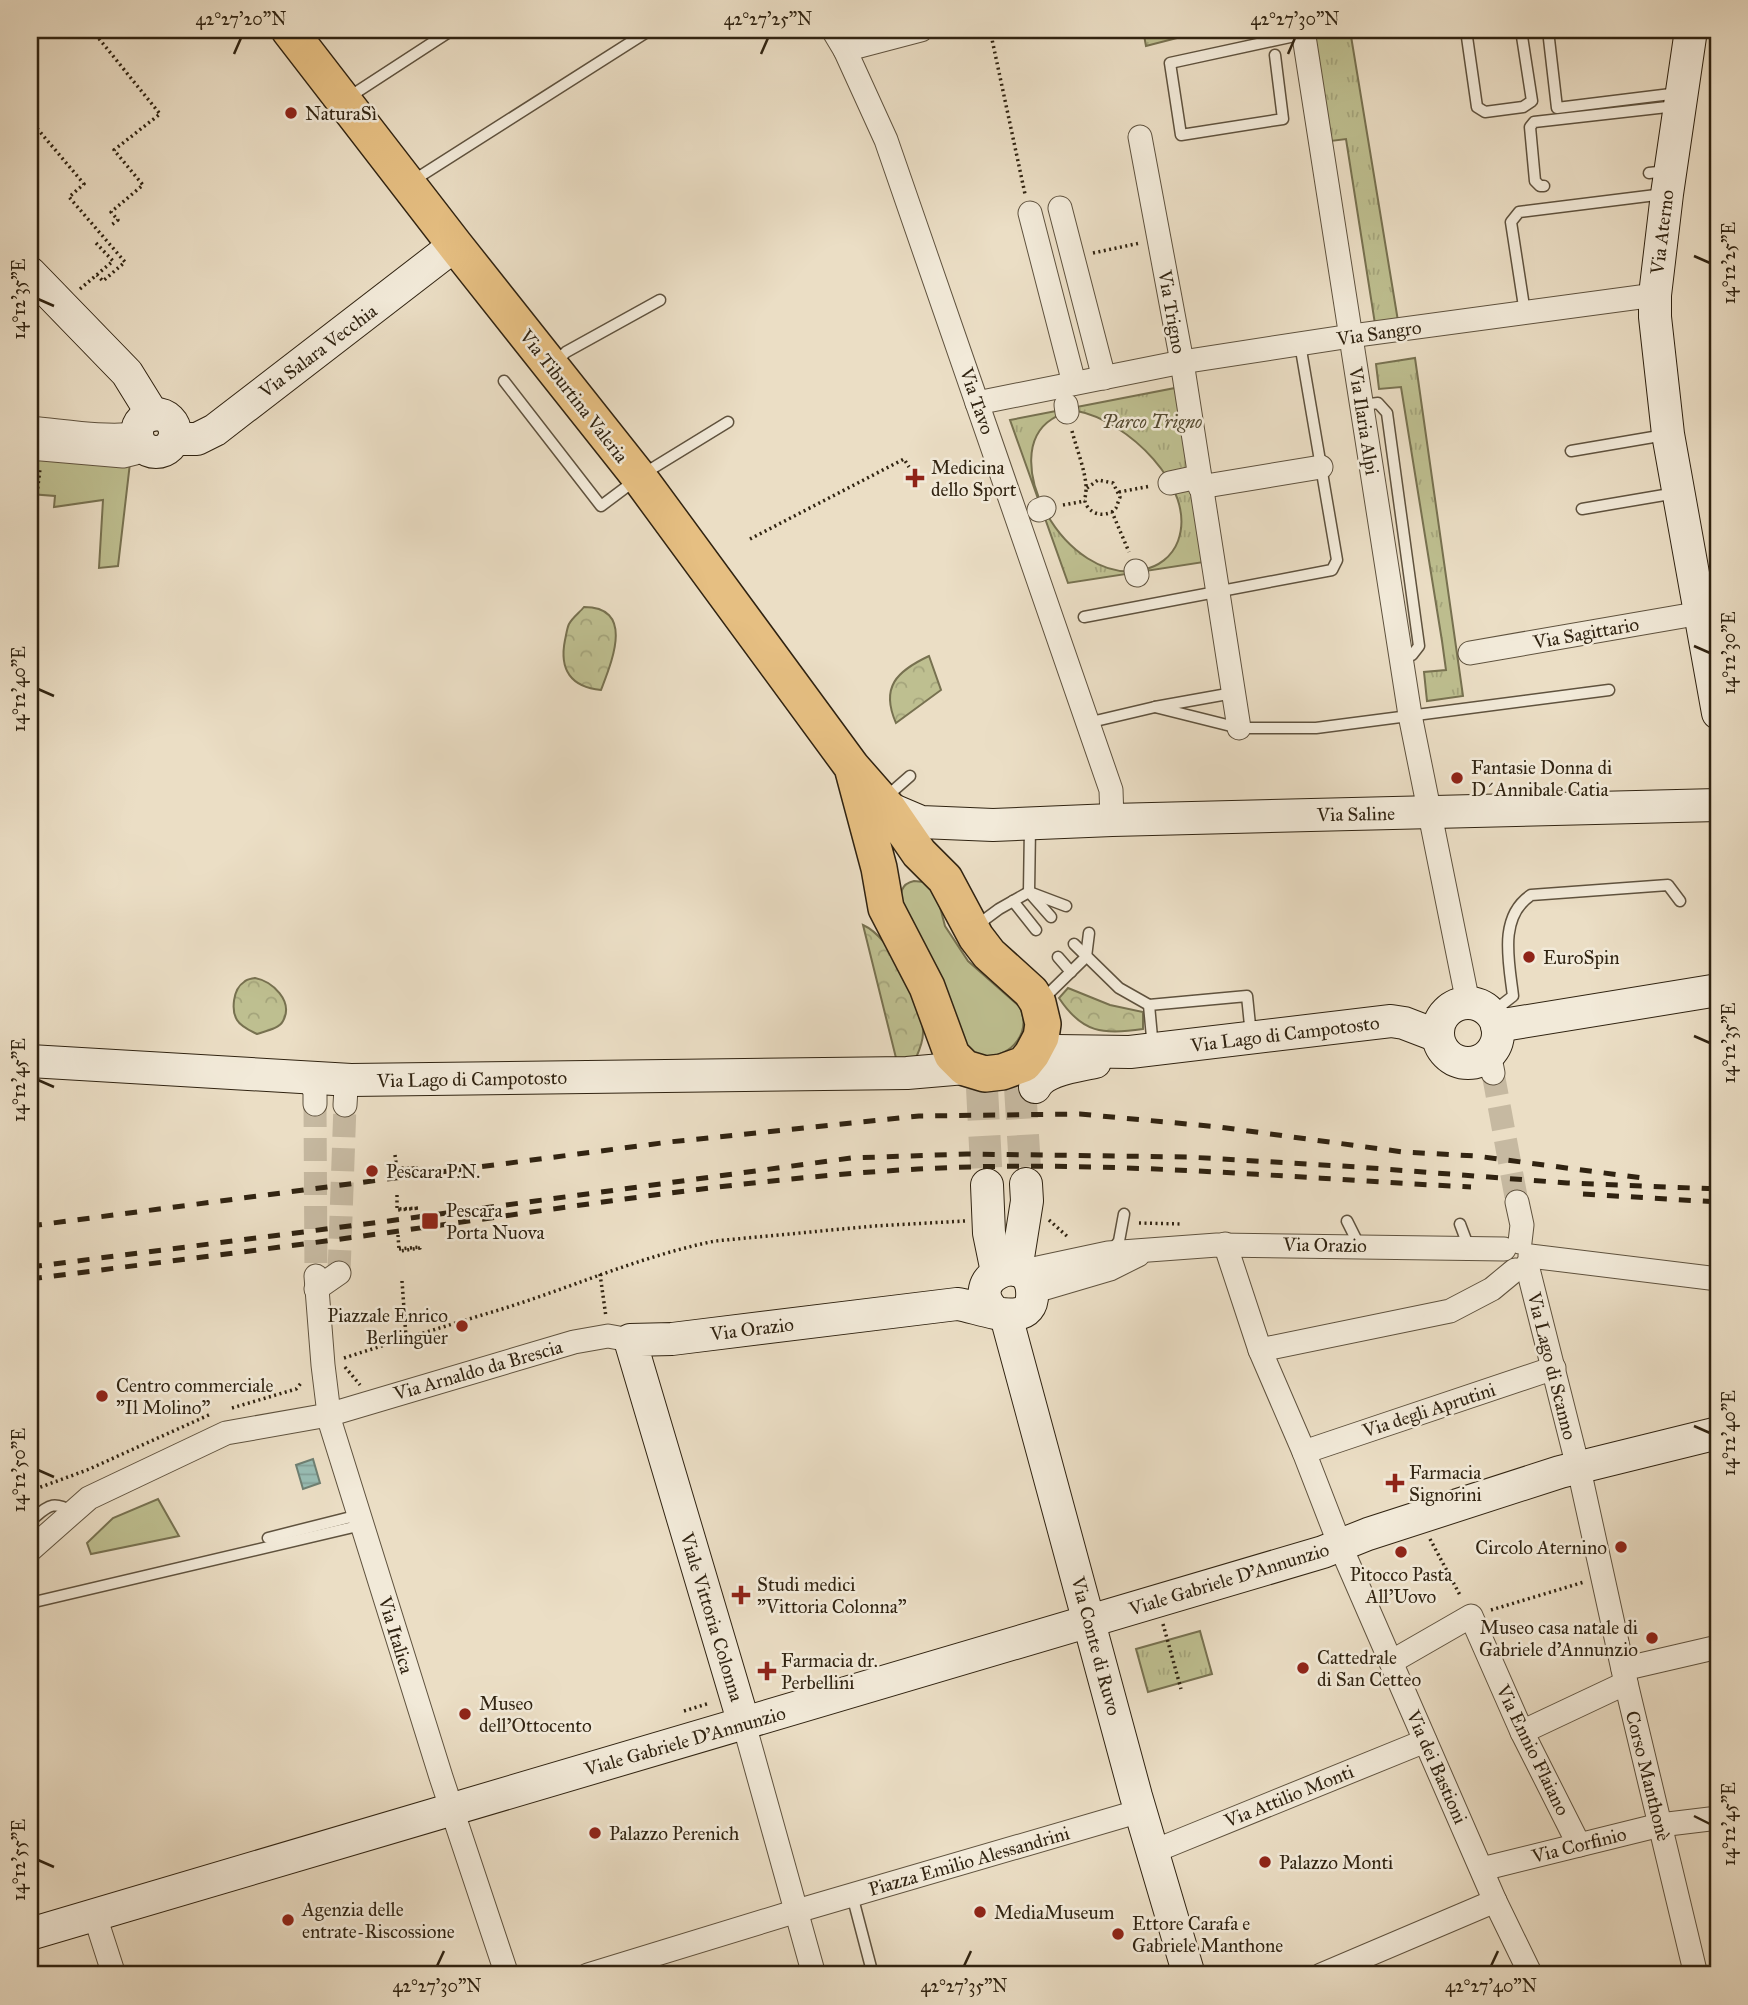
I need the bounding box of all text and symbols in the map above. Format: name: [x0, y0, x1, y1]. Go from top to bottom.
text: 42°27'20"N: [196, 8, 286, 30]
text: 42°27'25"N: [724, 8, 812, 30]
text: 42°27'30"N: [1250, 8, 1340, 30]
place label: NaturaSì: [305, 102, 377, 125]
marker: NaturaSì: [283, 105, 299, 121]
street label: Via Aterno: [1645, 188, 1679, 277]
text: 14°12'25"E: [1718, 222, 1740, 304]
text: 14°12'35"E: [8, 258, 30, 339]
street label: Via Trigno: [1152, 268, 1191, 356]
street label: Via Salara Vecchia: [254, 299, 382, 403]
street label: Via Sangro: [1334, 316, 1423, 351]
street label: Via Tiburtina Valeria: [514, 324, 634, 468]
street label: Via Tavo: [955, 364, 999, 438]
street label: Via Ilaria Alpi: [1344, 364, 1384, 477]
park label: Parco Trigno: [1102, 410, 1202, 433]
place label: Medicina dello Sport: [931, 456, 1017, 501]
marker: Medicina dello Sport: [905, 468, 925, 488]
text: 14°12'30"E: [1718, 611, 1740, 695]
street label: Via Sagittario: [1530, 612, 1641, 655]
text: 14°12'40"E: [8, 646, 30, 732]
place label: Fantasie Donna di D´Annibale Catia: [1471, 756, 1612, 801]
marker: Fantasie Donna di D´Annibale Catia: [1449, 770, 1465, 786]
street label: Via Saline: [1316, 802, 1395, 826]
place label: EuroSpin: [1543, 946, 1619, 969]
marker: EuroSpin: [1521, 949, 1537, 965]
text: 14°12'35"E: [1718, 1002, 1740, 1083]
street label: Via Lago di Campotosto: [1188, 1011, 1381, 1058]
text: 14°12'45"E: [8, 1038, 30, 1122]
street label: Via Lago di Campotosto: [376, 1066, 568, 1093]
place label: Pescara P.N.: [386, 1160, 480, 1183]
marker: Pescara P.N.: [364, 1163, 380, 1179]
place label: Pescara Porta Nuova: [446, 1199, 546, 1244]
marker: Pescara Porta Nuova: [420, 1211, 440, 1231]
street label: Via Orazio: [1282, 1233, 1367, 1257]
street label: Via Lago di Scanno: [1521, 1289, 1582, 1443]
place label: Piazzale Enrico Berlinguer: [327, 1304, 449, 1350]
street label: Via Orazio: [708, 1312, 795, 1346]
marker: Piazzale Enrico Berlinguer: [454, 1318, 470, 1334]
street label: Via Arnaldo da Brescia: [390, 1335, 566, 1405]
place label: Centro commerciale "Il Molino": [116, 1374, 273, 1419]
street label: Via degli Aprutini: [1359, 1378, 1499, 1444]
marker: Centro commerciale "Il Molino": [94, 1388, 110, 1404]
text: 14°12'40"E: [1718, 1390, 1740, 1476]
text: 14°12'50"E: [8, 1428, 30, 1512]
place label: Farmacia Signorini: [1409, 1461, 1482, 1507]
marker: Farmacia Signorini: [1387, 1475, 1403, 1491]
street label: Viale Vittoria Colonna: [675, 1529, 749, 1705]
place label: Circolo Aternino: [1475, 1536, 1607, 1559]
street label: Viale Gabriele D'Annunzio: [1125, 1538, 1332, 1621]
marker: Circolo Aternino: [1613, 1539, 1629, 1555]
marker: Pitocco Pasta All'Uovo: [1393, 1544, 1409, 1560]
place label: Pitocco Pasta All'Uovo: [1350, 1563, 1453, 1608]
place label: Studi medici "Vittoria Colonna": [757, 1573, 907, 1618]
street label: Via Conte di Ruvo: [1066, 1573, 1126, 1718]
marker: Studi medici "Vittoria Colonna": [731, 1585, 751, 1605]
street label: Via Italica: [373, 1593, 419, 1677]
place label: Museo casa natale di Gabriele d'Annunzio: [1479, 1616, 1638, 1661]
marker: Museo casa natale di Gabriele d'Annunzio: [1644, 1630, 1660, 1646]
place label: Cattedrale di San Cetteo: [1317, 1646, 1421, 1691]
place label: Farmacia dr. Perbellini: [781, 1649, 878, 1694]
marker: Cattedrale di San Cetteo: [1295, 1660, 1311, 1676]
marker: Farmacia dr. Perbellini: [759, 1663, 775, 1679]
street label: Via Ennio Flaiano: [1491, 1680, 1575, 1819]
place label: Museo dell'Ottocento: [479, 1692, 592, 1737]
street label: Viale Gabriele D'Annunzio: [581, 1701, 788, 1781]
marker: Museo dell'Ottocento: [457, 1706, 473, 1722]
street label: Via dei Bastioni: [1401, 1706, 1472, 1827]
street label: Corso Manthonè: [1621, 1708, 1675, 1844]
street label: Via Attilio Monti: [1220, 1760, 1357, 1833]
text: 14°12'45"E: [1718, 1782, 1740, 1866]
text: 14°12'55"E: [8, 1819, 30, 1901]
street label: Piazza Emilio Alessandrini: [866, 1821, 1072, 1901]
place label: Palazzo Perenich: [609, 1822, 740, 1845]
street label: Via Corfinio: [1528, 1822, 1629, 1868]
marker: Palazzo Perenich: [587, 1825, 603, 1841]
place label: Palazzo Monti: [1279, 1851, 1393, 1874]
marker: Palazzo Monti: [1257, 1854, 1273, 1870]
place label: Agenzia delle entrate-Riscossione: [301, 1898, 455, 1943]
place label: MediaMuseum: [994, 1901, 1115, 1924]
marker: MediaMuseum: [972, 1904, 988, 1920]
marker: Agenzia delle entrate-Riscossione: [280, 1912, 296, 1928]
place label: Ettore Carafa e Gabriele Manthone: [1132, 1912, 1283, 1957]
marker: Ettore Carafa e Gabriele Manthone: [1110, 1926, 1126, 1942]
text: 42°27'30"N: [392, 1975, 482, 1997]
text: 42°27'35"N: [920, 1975, 1008, 1997]
text: 42°27'40"N: [1445, 1975, 1537, 1997]

